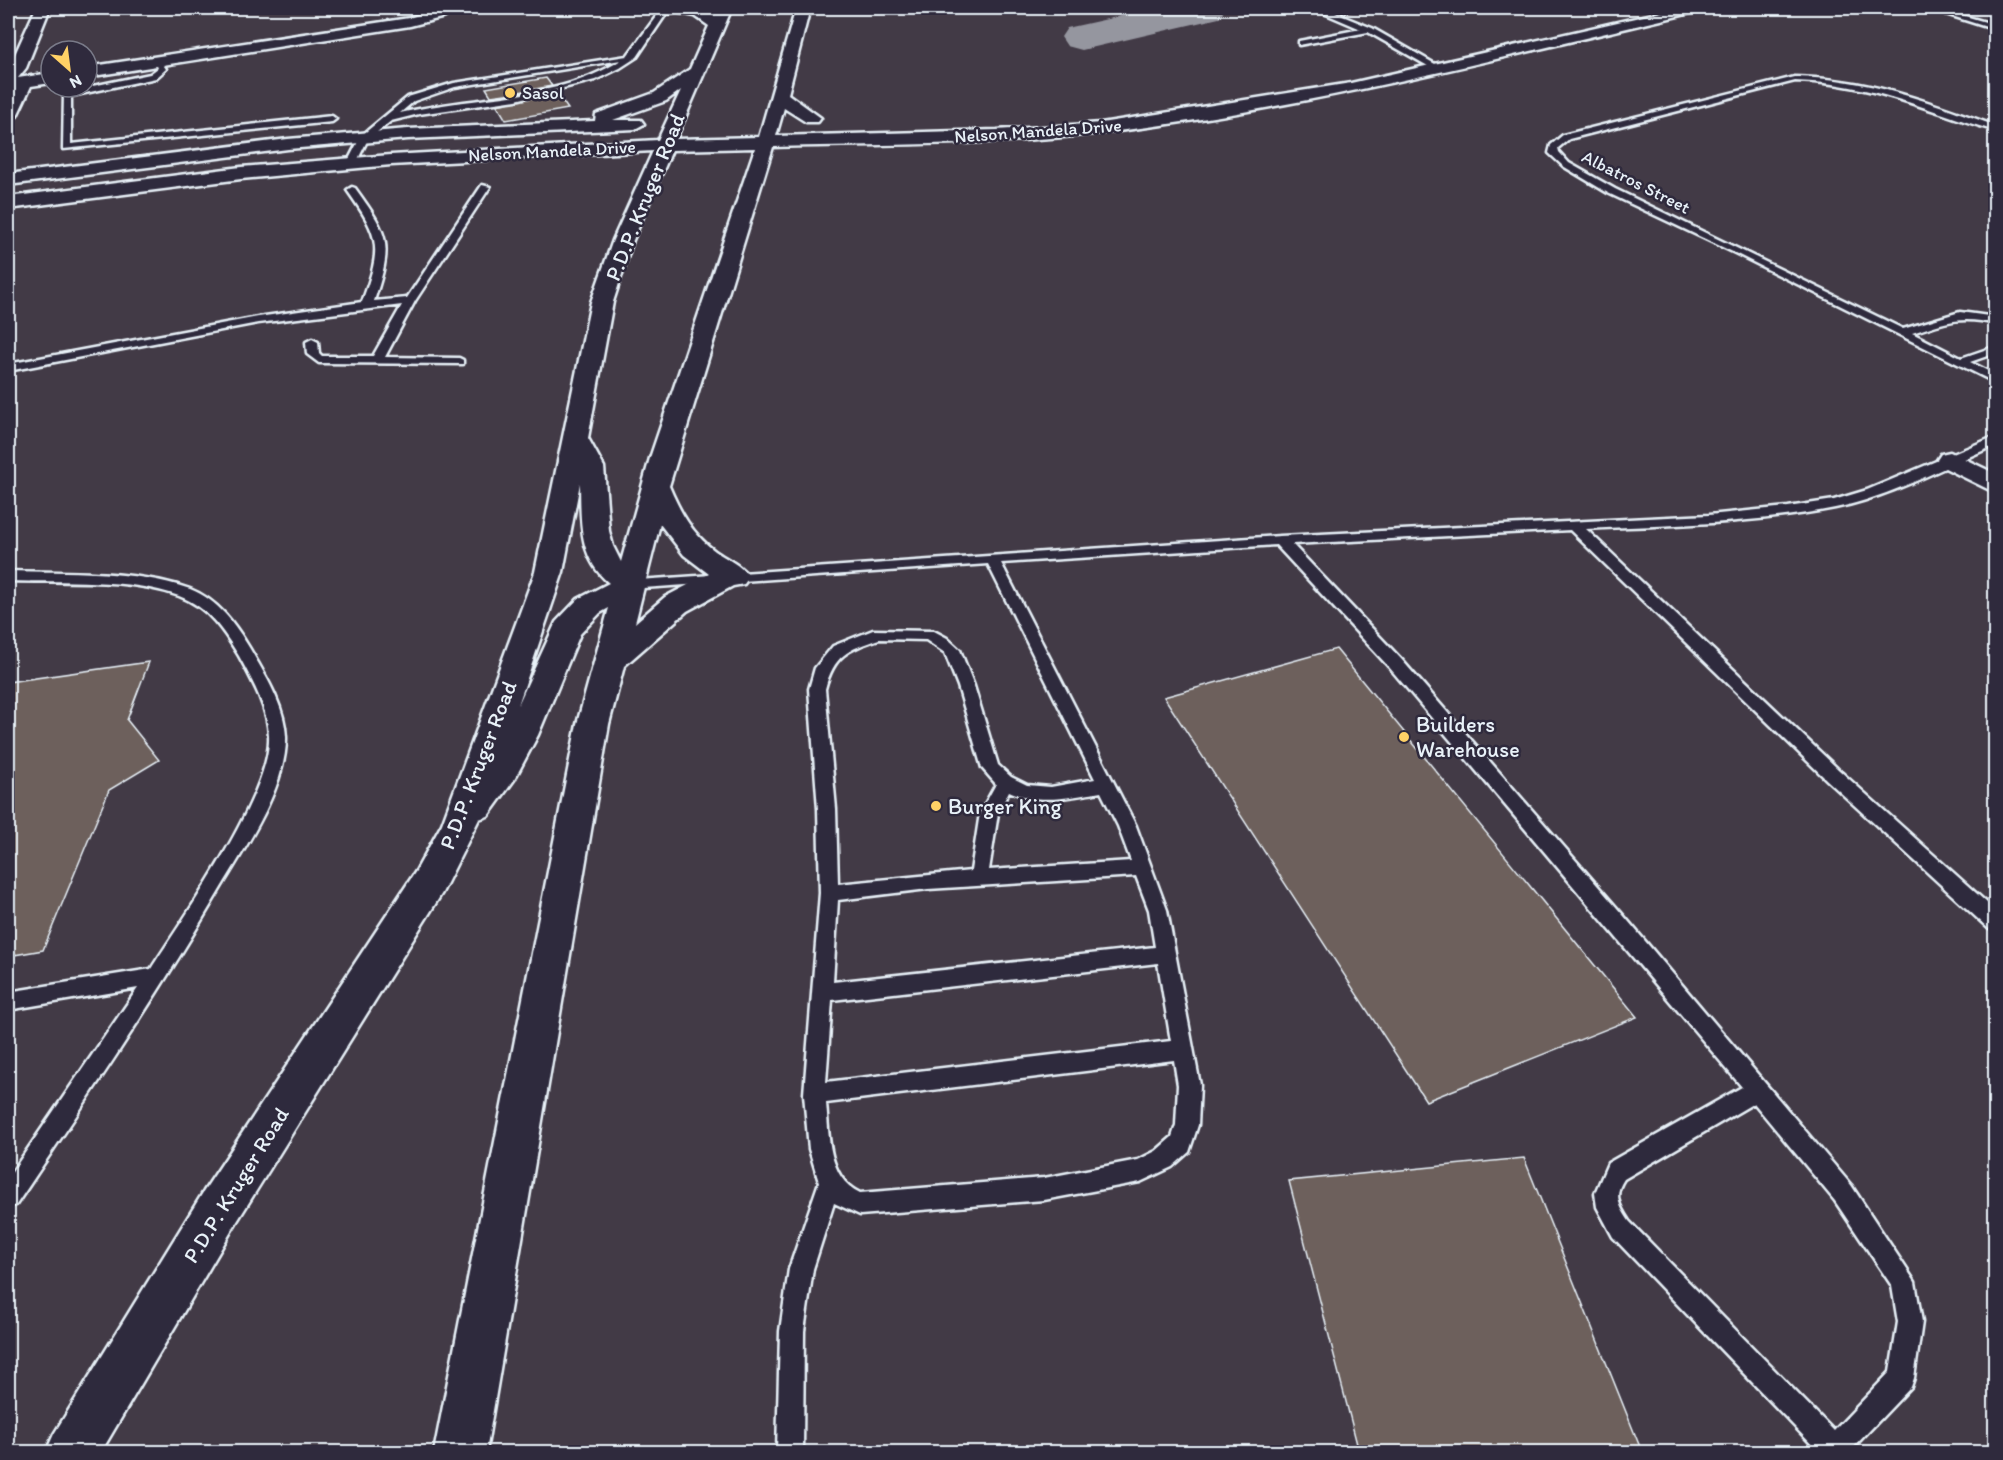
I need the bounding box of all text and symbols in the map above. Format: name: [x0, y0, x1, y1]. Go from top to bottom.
north arrow: [39, 39, 99, 99]
text: N: [67, 71, 85, 93]
place label: Sasol: [522, 82, 564, 104]
marker: Sasol: [503, 86, 517, 100]
street label: P.D.P. Kruger Road: [599, 109, 691, 285]
street label: Nelson Mandela Drive: [954, 114, 1122, 148]
street label: Nelson Mandela Drive: [468, 136, 636, 166]
street label: Albatros Street: [1578, 145, 1694, 219]
street label: P.D.P. Kruger Road: [433, 677, 523, 853]
place label: Builders Warehouse: [1416, 711, 1520, 763]
marker: Builders Warehouse: [1397, 730, 1411, 744]
place label: Burger King: [948, 793, 1062, 820]
marker: Burger King: [929, 799, 943, 813]
street label: P.D.P. Kruger Road: [177, 1102, 295, 1268]

